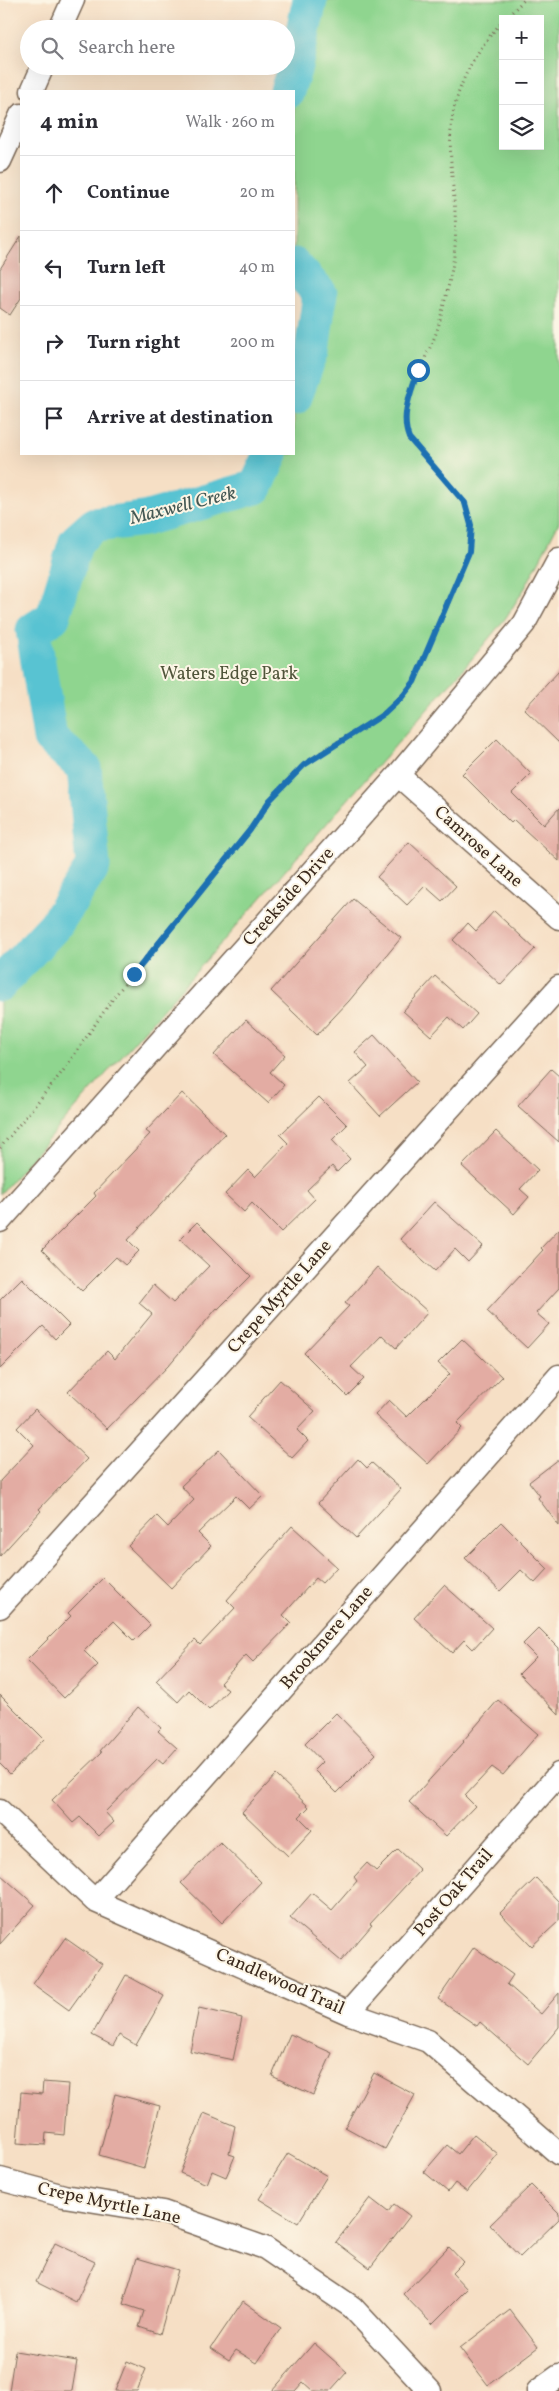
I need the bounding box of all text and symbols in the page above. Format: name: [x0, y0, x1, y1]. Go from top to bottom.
map controls: [499, 15, 544, 150]
button: +: [499, 15, 544, 60]
search box: [20, 20, 295, 75]
icon: search: [38, 34, 66, 62]
text: Search here: [78, 35, 175, 61]
button: −: [499, 60, 544, 105]
button: layers: [499, 105, 544, 150]
text: 4 min: [40, 108, 99, 137]
text: Walk · 260 m: [185, 112, 275, 134]
icon: ahead: [40, 179, 68, 207]
text: Continue: [87, 180, 170, 206]
text: 20 m: [240, 182, 275, 204]
icon: left: [40, 254, 68, 282]
text: Turn left: [87, 255, 166, 281]
text: 40 m: [239, 257, 275, 279]
icon: right: [40, 329, 68, 357]
text: Turn right: [87, 330, 180, 356]
text: 200 m: [230, 332, 275, 354]
route start: [407, 359, 430, 382]
icon: arrive: [40, 404, 68, 432]
text: Arrive at destination: [87, 405, 273, 431]
water label: Maxwell Creek: [126, 480, 239, 532]
park label: Waters Edge Park: [160, 662, 298, 687]
street label: Camrose Lane: [428, 800, 528, 894]
street label: Creekside Drive: [238, 842, 340, 952]
route end: [123, 963, 146, 986]
street label: Crepe Myrtle Lane: [222, 1235, 338, 1359]
street label: Brookmere Lane: [275, 1581, 379, 1695]
street label: Post Oak Trail: [409, 1844, 499, 1942]
street label: Candlewood Trail: [212, 1942, 348, 2022]
street label: Crepe Myrtle Lane: [35, 2177, 183, 2231]

